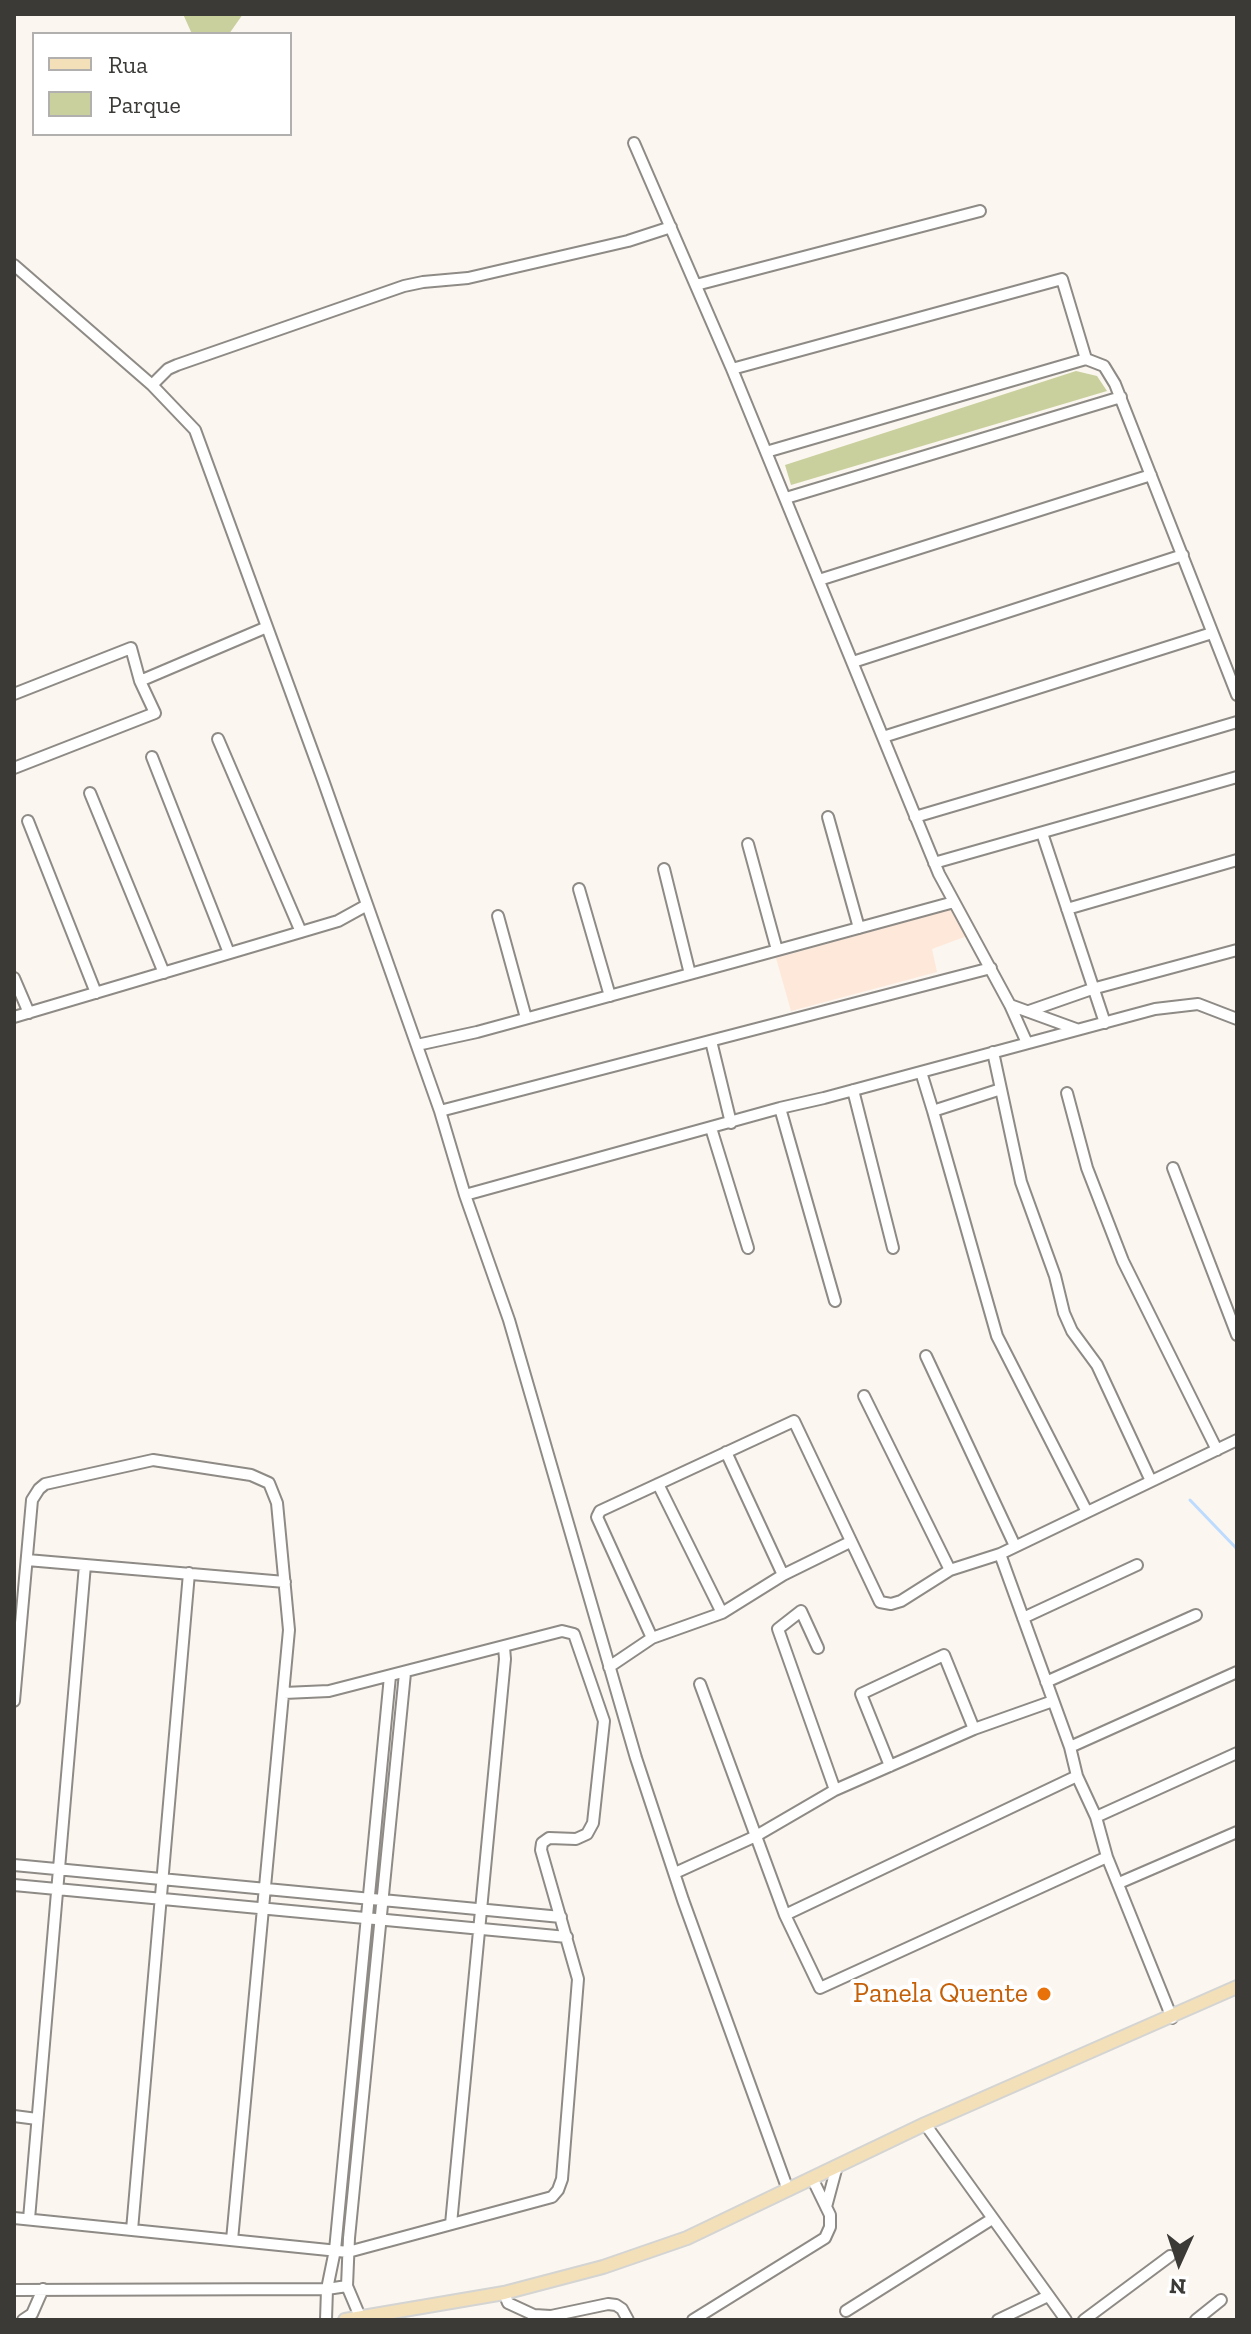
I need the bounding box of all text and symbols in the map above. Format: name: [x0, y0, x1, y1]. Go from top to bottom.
legend: [32, 32, 292, 136]
text: Rua: [108, 50, 148, 79]
text: Parque: [108, 90, 181, 119]
place label: Panela Quente: [853, 1977, 1028, 2011]
marker: Panela Quente: [1035, 1985, 1053, 2003]
north arrow: [1139, 2222, 1219, 2302]
text: N: [1169, 2273, 1187, 2300]

